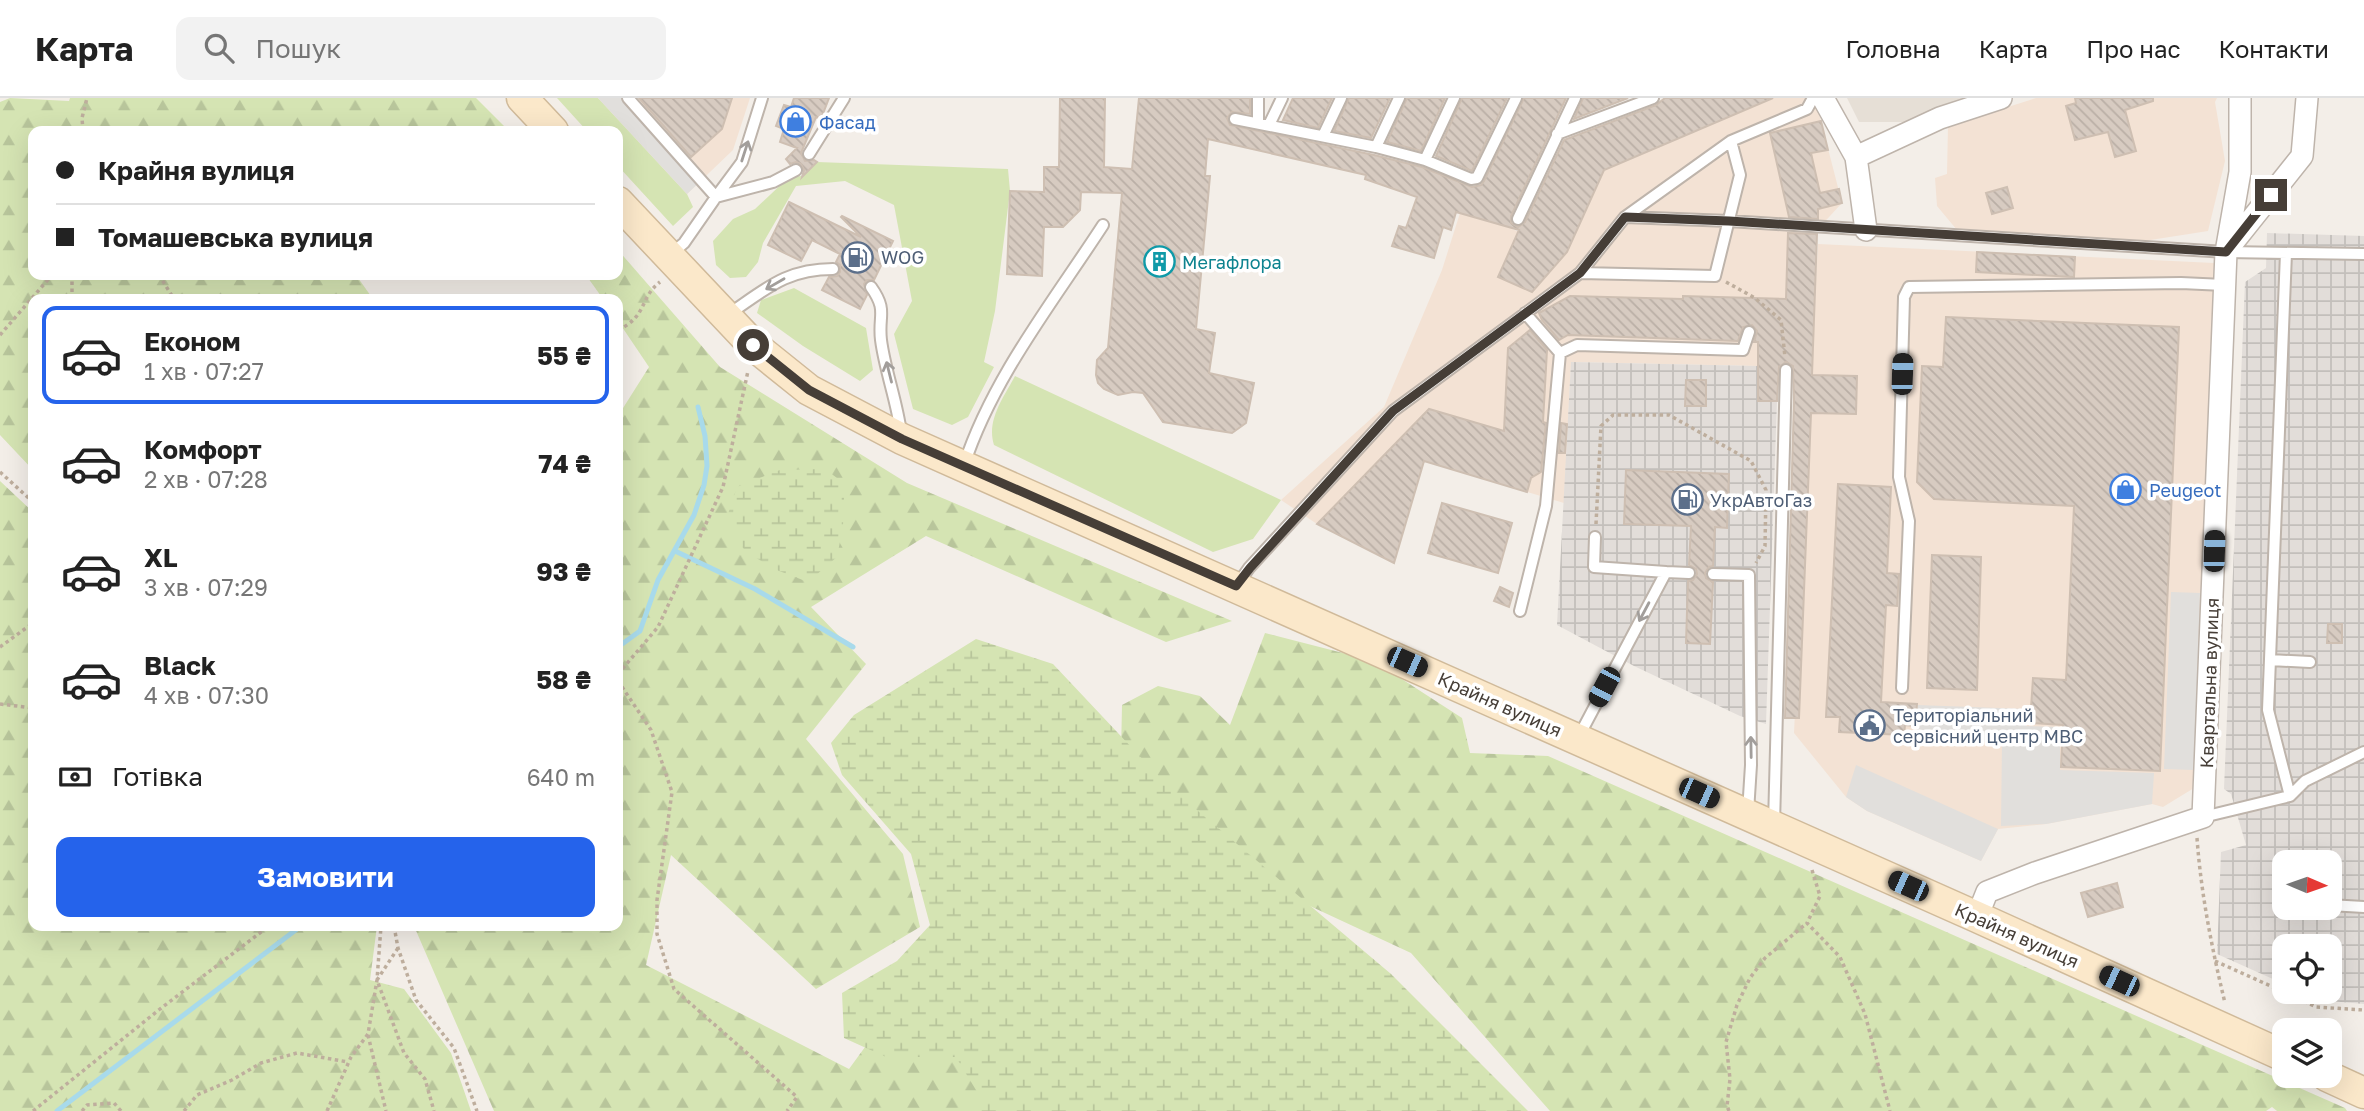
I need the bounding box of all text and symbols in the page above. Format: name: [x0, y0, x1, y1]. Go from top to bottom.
search box: [176, 17, 666, 80]
text: Карта: [35, 29, 134, 68]
icon: search: [200, 29, 238, 67]
text: Пошук: [256, 33, 341, 64]
text: Головна: [1845, 34, 1941, 63]
text: Карта: [1979, 34, 2048, 63]
text: Про нас: [2086, 34, 2181, 63]
text: Контакти: [2219, 34, 2329, 63]
shop icon: Фасад: [779, 105, 813, 139]
place label: Фасад: [819, 111, 876, 133]
one-way arrow: [740, 140, 753, 162]
text: Крайня вулиця: [98, 155, 294, 186]
route end: [2255, 179, 2287, 211]
text: Томашевська вулиця: [98, 222, 373, 253]
fuel station icon: WOG: [841, 240, 875, 274]
building icon: Мегафлора: [1142, 245, 1176, 279]
place label: WOG: [881, 246, 924, 268]
place label: Мегафлора: [1182, 251, 1282, 273]
one-way arrow: [766, 277, 786, 291]
icon: car: [60, 324, 123, 387]
text: Економ: [144, 326, 241, 357]
route start: [737, 329, 769, 361]
text: 55 ₴: [537, 340, 591, 371]
car: [1891, 353, 1914, 395]
text: 1 хв · 07:27: [144, 357, 264, 385]
one-way arrow: [882, 361, 895, 384]
icon: car: [60, 432, 123, 495]
text: Комфорт: [144, 434, 262, 465]
text: 74 ₴: [538, 448, 591, 479]
text: 2 хв · 07:28: [144, 465, 268, 493]
shop icon: Peugeot: [2109, 473, 2143, 507]
place label: Peugeot: [2149, 479, 2221, 501]
fuel station icon: УкрАвтоГаз: [1670, 483, 1704, 517]
place label: УкрАвтоГаз: [1710, 489, 1812, 511]
car: [2203, 530, 2226, 572]
icon: car: [60, 540, 123, 603]
text: XL: [144, 542, 178, 573]
text: 93 ₴: [536, 556, 591, 587]
text: 3 хв · 07:29: [144, 573, 268, 601]
street label: Квартальна вулиця: [2195, 597, 2223, 769]
one-way arrow: [1637, 601, 1651, 621]
car: [1384, 644, 1431, 680]
icon: car: [60, 648, 123, 711]
text: Black: [144, 650, 216, 681]
text: 58 ₴: [536, 664, 591, 695]
car: [1585, 664, 1624, 710]
street label: Крайня вулиця: [1435, 667, 1565, 741]
text: 4 хв · 07:30: [144, 681, 269, 709]
place label: Територіальний сервісний центр МВС: [1893, 704, 2083, 747]
public building icon: Територіальний сервісний центр МВС: [1853, 708, 1887, 742]
one-way arrow: [1744, 735, 1758, 758]
icon: cash: [56, 758, 94, 796]
text: Готівка: [112, 761, 203, 792]
text: 640 m: [527, 763, 595, 791]
car: [1676, 775, 1723, 811]
button: Замовити: [56, 837, 595, 917]
north arrow: [2272, 850, 2342, 920]
map controls: [2272, 850, 2342, 1088]
car: [1885, 868, 1932, 904]
street label: Крайня вулиця: [1952, 898, 2082, 972]
button: locate: [2272, 934, 2342, 1004]
car: [2096, 963, 2143, 999]
button: layers: [2272, 1018, 2342, 1088]

